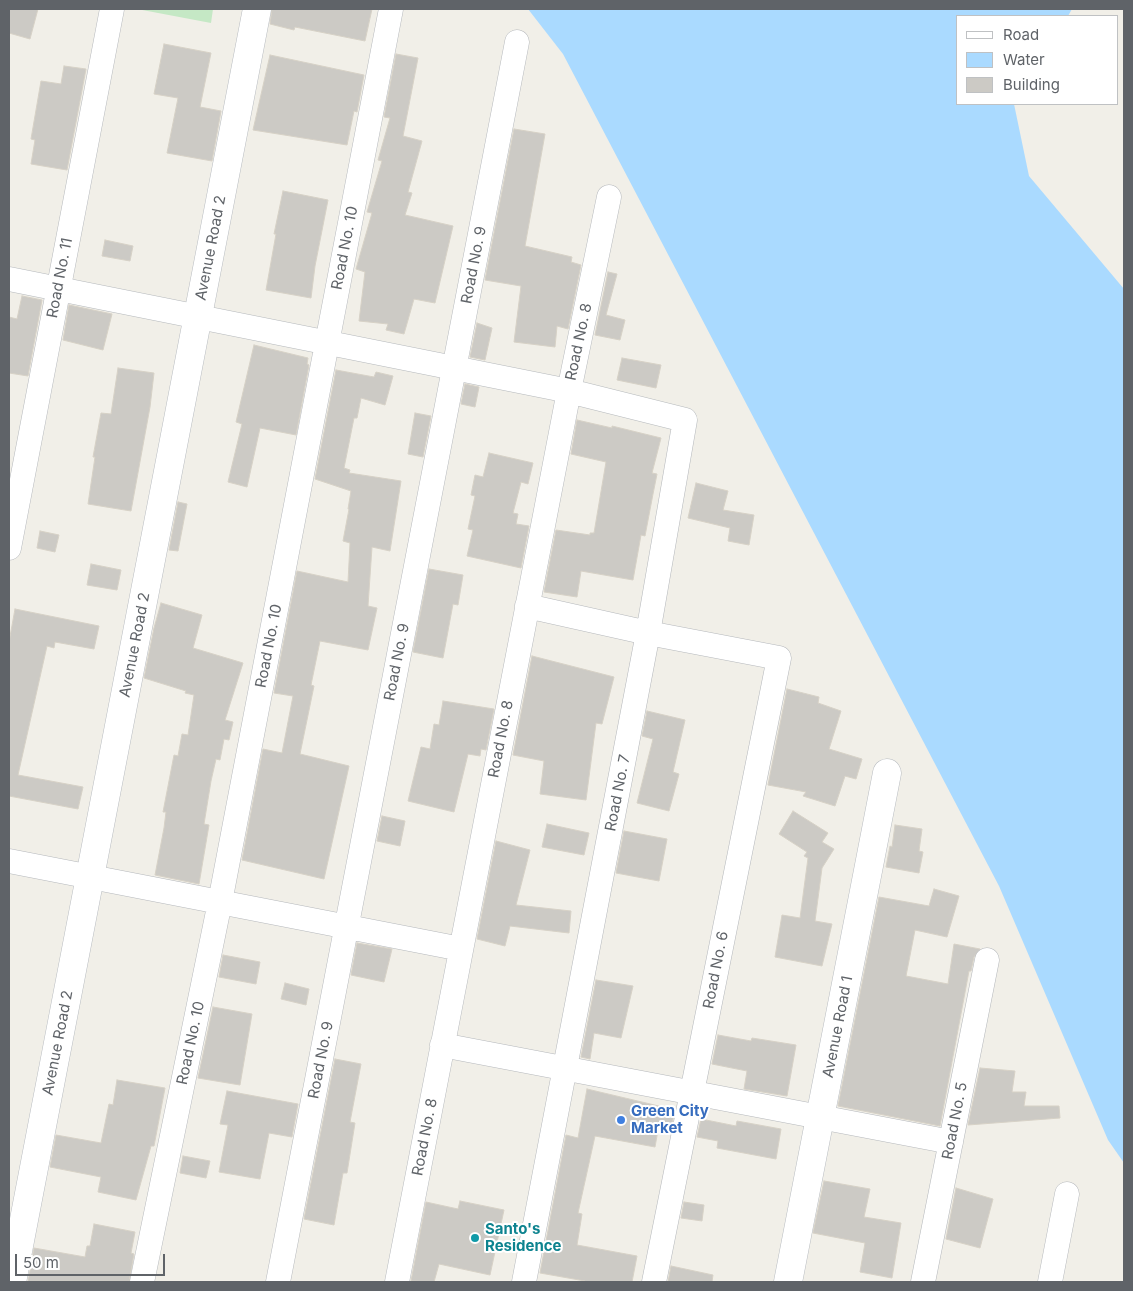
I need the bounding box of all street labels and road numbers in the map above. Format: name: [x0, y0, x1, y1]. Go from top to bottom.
street label: Avenue Road 2: [192, 194, 230, 302]
street label: Road No. 10: [328, 205, 362, 291]
street label: Road No. 9: [458, 225, 490, 305]
street label: Road No. 11: [43, 236, 77, 320]
street label: Road No. 8: [562, 302, 596, 382]
street label: Avenue Road 2: [116, 591, 154, 699]
street label: Road No. 10: [252, 603, 286, 689]
street label: Road No. 9: [381, 622, 413, 702]
street label: Road No. 8: [485, 699, 517, 779]
street label: Road No. 7: [602, 753, 634, 833]
street label: Road No. 6: [700, 930, 732, 1010]
street label: Avenue Road 1: [819, 975, 857, 1079]
street label: Avenue Road 2: [39, 989, 77, 1097]
street label: Road No. 10: [173, 1000, 209, 1086]
street label: Road No. 9: [305, 1020, 337, 1100]
street label: Road No. 5: [939, 1081, 971, 1161]
street label: Road No. 8: [409, 1097, 441, 1177]

